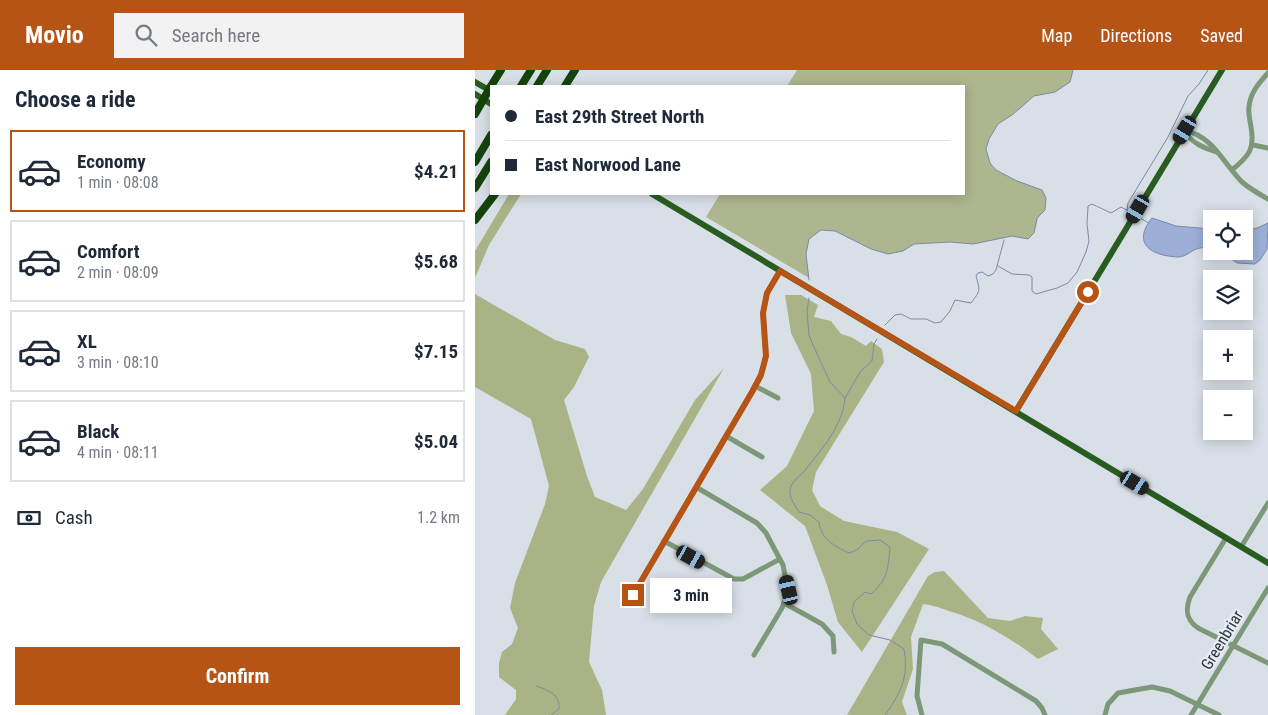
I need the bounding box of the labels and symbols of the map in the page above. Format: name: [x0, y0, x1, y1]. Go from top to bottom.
car: [1170, 113, 1199, 147]
car: [1124, 192, 1151, 226]
route start: [1077, 281, 1099, 303]
car: [1118, 469, 1151, 497]
car: [674, 543, 707, 571]
car: [778, 574, 799, 606]
callout: 3 min: [651, 578, 733, 612]
route end: [622, 584, 644, 606]
street label: Greenbriar: [1197, 607, 1247, 673]

